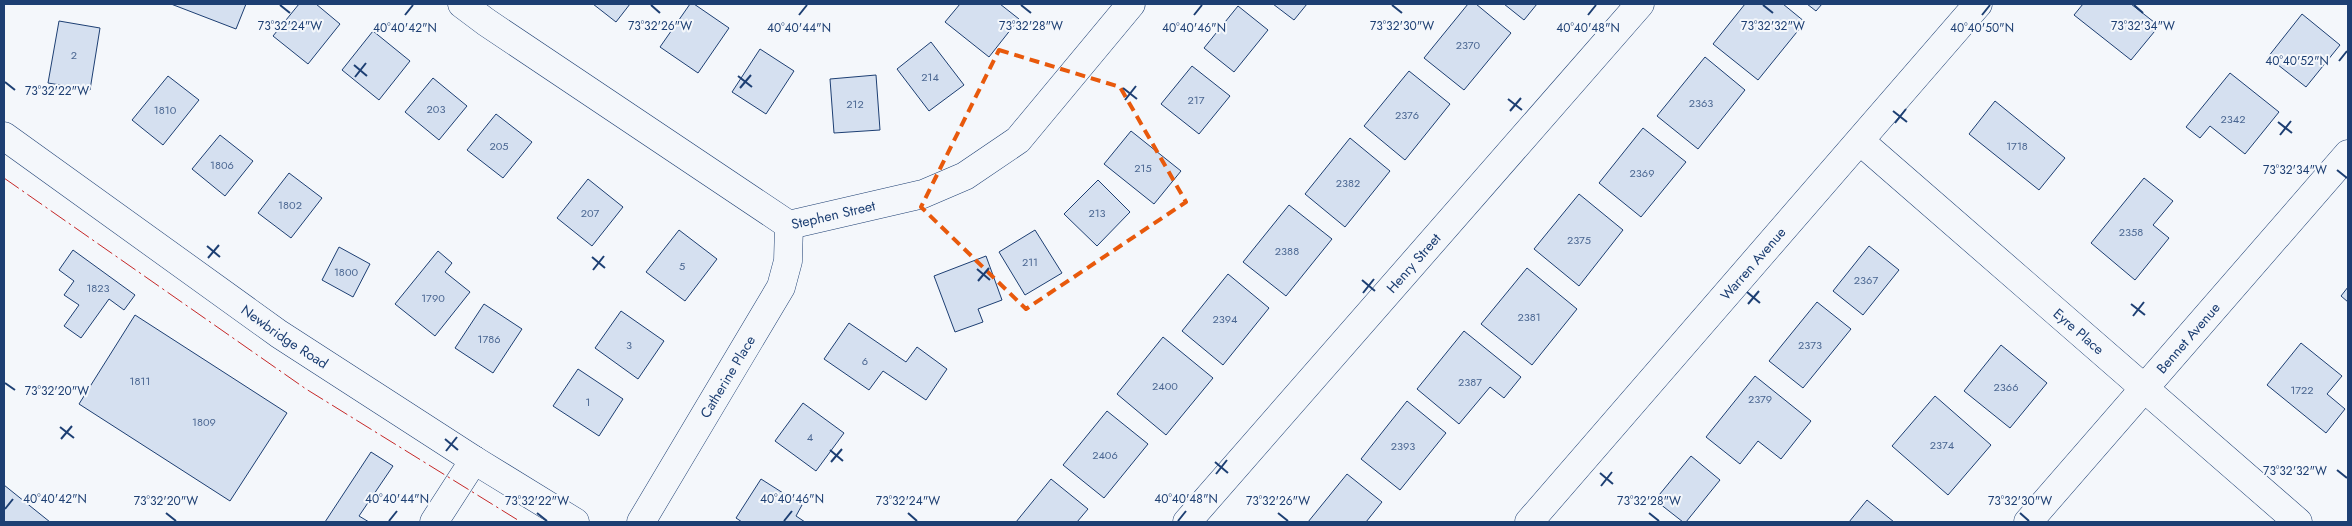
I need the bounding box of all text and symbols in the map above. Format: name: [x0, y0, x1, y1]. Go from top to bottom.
text: 73°32'24"W: [258, 17, 322, 35]
text: 73°32'26"W: [628, 17, 692, 35]
text: 73°32'28"W: [999, 17, 1063, 35]
text: 73°32'30"W: [1370, 17, 1434, 35]
text: 73°32'32"W: [1741, 17, 1805, 35]
text: 73°32'34"W: [2111, 17, 2175, 35]
text: 40°40'42"N: [373, 19, 437, 37]
text: 40°40'44"N: [767, 19, 831, 37]
text: 40°40'46"N: [1162, 19, 1226, 37]
text: 40°40'48"N: [1556, 19, 1620, 37]
text: 40°40'50"N: [1950, 19, 2014, 37]
house number: 2370: [1456, 37, 1481, 53]
house number: 2: [71, 47, 77, 63]
text: 40°40'52"N: [2265, 52, 2329, 70]
house number: 214: [921, 69, 939, 85]
text: 73°32'22"W: [25, 82, 89, 100]
house number: 217: [1188, 92, 1205, 108]
house number: 2363: [1689, 95, 1713, 111]
house number: 212: [846, 96, 864, 112]
house number: 203: [427, 101, 445, 117]
house number: 1810: [154, 102, 177, 118]
house number: 2376: [1395, 107, 1419, 123]
house number: 2342: [2221, 111, 2245, 127]
house number: 205: [489, 138, 509, 154]
house number: 1718: [2006, 138, 2028, 154]
house number: 1806: [210, 157, 234, 173]
house number: 215: [1134, 160, 1152, 176]
text: 73°32'34"W: [2263, 161, 2327, 179]
house number: 2369: [1630, 165, 1654, 181]
house number: 2382: [1336, 175, 1360, 191]
street label: Stephen Street: [789, 195, 878, 234]
house number: 1802: [278, 197, 302, 213]
house number: 207: [581, 205, 600, 221]
house number: 213: [1088, 205, 1106, 221]
street label: Warren Avenue: [1716, 223, 1790, 305]
house number: 2358: [2119, 224, 2143, 240]
street label: Henry Street: [1382, 228, 1446, 297]
house number: 2375: [1567, 232, 1591, 248]
house number: 2388: [1275, 243, 1299, 259]
house number: 211: [1022, 254, 1038, 270]
house number: 5: [679, 258, 685, 274]
house number: 1800: [334, 264, 358, 280]
house number: 2367: [1854, 272, 1878, 288]
house number: 1823: [86, 280, 110, 296]
house number: 1790: [421, 290, 445, 306]
street label: Bennet Avenue: [2152, 298, 2225, 378]
street label: Newbridge Road: [237, 300, 332, 373]
street label: Eyre Place: [2049, 304, 2109, 359]
house number: 2381: [1517, 309, 1541, 325]
house number: 2394: [1212, 311, 1238, 327]
house number: 1786: [477, 331, 501, 347]
street label: Catherine Place: [695, 332, 760, 422]
house number: 3: [626, 337, 632, 353]
house number: 2373: [1798, 337, 1822, 353]
house number: 6: [862, 353, 868, 369]
house number: 1811: [130, 373, 150, 389]
house number: 2387: [1458, 374, 1482, 390]
house number: 2400: [1152, 378, 1178, 394]
house number: 2366: [1994, 379, 2018, 395]
text: 73°32'20"W: [25, 382, 89, 400]
house number: 1722: [2290, 382, 2314, 398]
house number: 2379: [1748, 391, 1772, 407]
house number: 1: [586, 394, 590, 410]
house number: 1809: [192, 414, 216, 430]
house number: 4: [807, 429, 814, 445]
house number: 2374: [1930, 437, 1955, 453]
house number: 2393: [1391, 438, 1415, 454]
house number: 2406: [1092, 447, 1118, 463]
text: 73°32'32"W: [2263, 462, 2327, 480]
text: 40°40'42"N: [23, 490, 87, 508]
text: 40°40'44"N: [365, 490, 429, 508]
text: 40°40'46"N: [760, 490, 824, 508]
text: 40°40'48"N: [1154, 490, 1218, 508]
text: 73°32'20"W: [134, 492, 198, 510]
text: 73°32'22"W: [505, 492, 569, 510]
text: 73°32'24"W: [876, 492, 940, 510]
text: 73°32'26"W: [1246, 492, 1310, 510]
text: 73°32'28"W: [1617, 492, 1681, 510]
text: 73°32'30"W: [1988, 492, 2052, 510]

